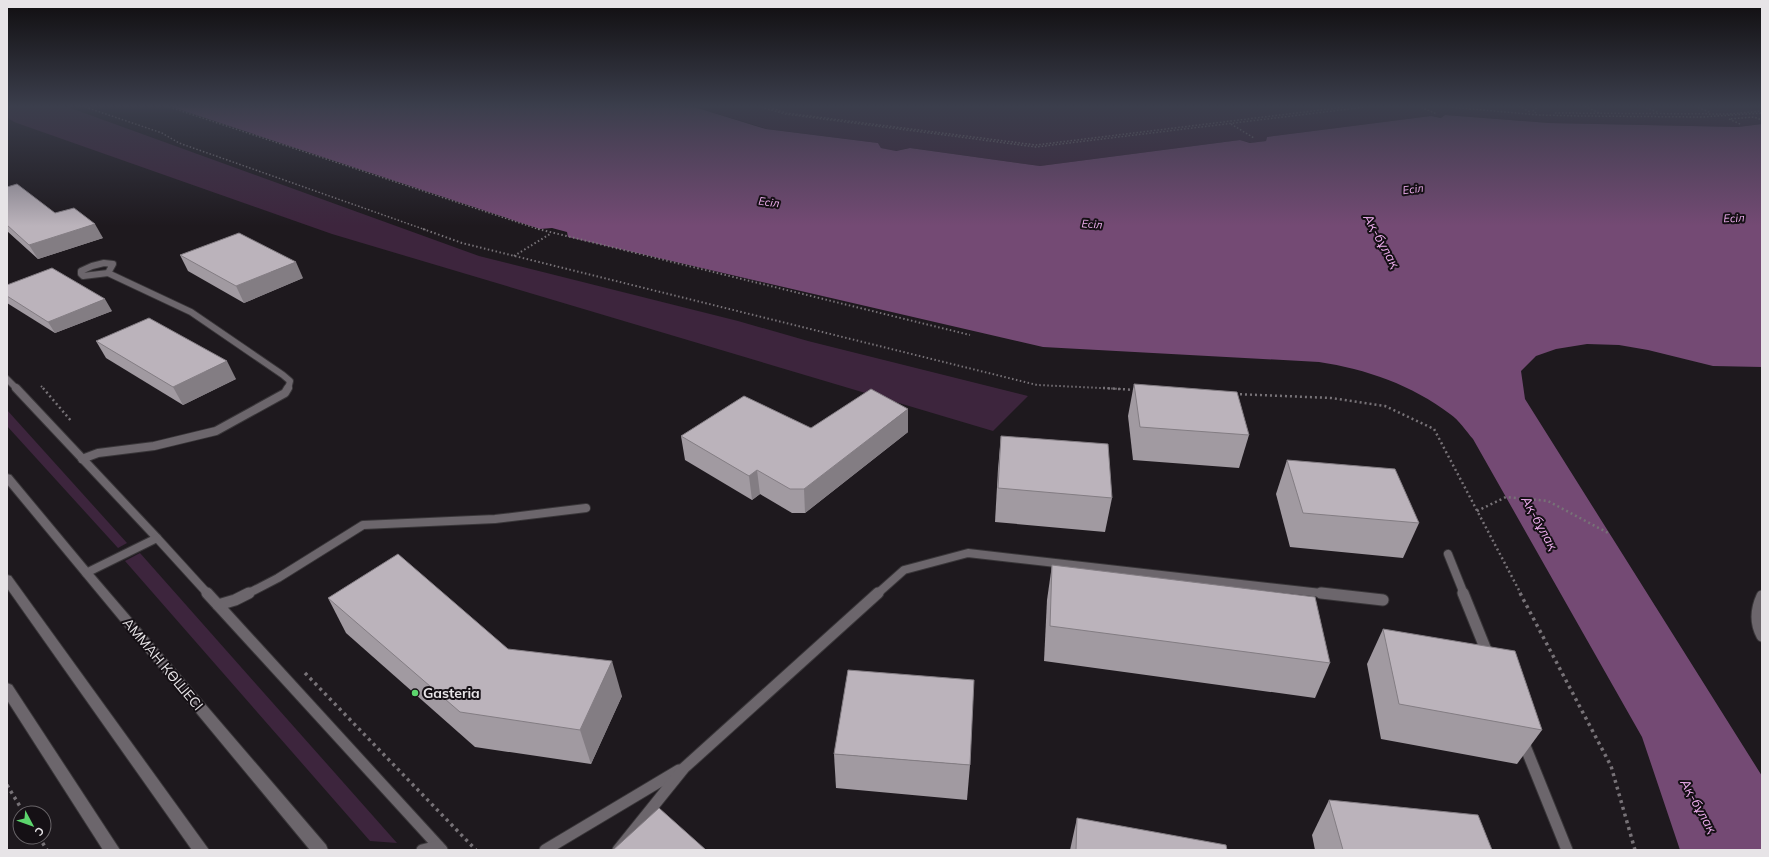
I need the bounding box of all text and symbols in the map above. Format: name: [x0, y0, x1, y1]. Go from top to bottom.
water label: Есіл: [1402, 181, 1425, 197]
water label: Есіл: [758, 194, 781, 210]
water label: Ақ-бұлақ: [1360, 210, 1404, 271]
water label: Есіл: [1723, 211, 1745, 225]
water label: Есіл: [1081, 216, 1104, 232]
water label: Ақ-бұлақ: [1518, 492, 1562, 553]
street label: АММАН КӨШЕСІ: [119, 614, 207, 714]
place label: Gasteria: [423, 684, 480, 702]
marker: Gasteria: [410, 688, 420, 698]
water label: Ақ-бұлақ: [1677, 775, 1721, 836]
north arrow: [12, 805, 52, 845]
text: С: [31, 824, 47, 839]

